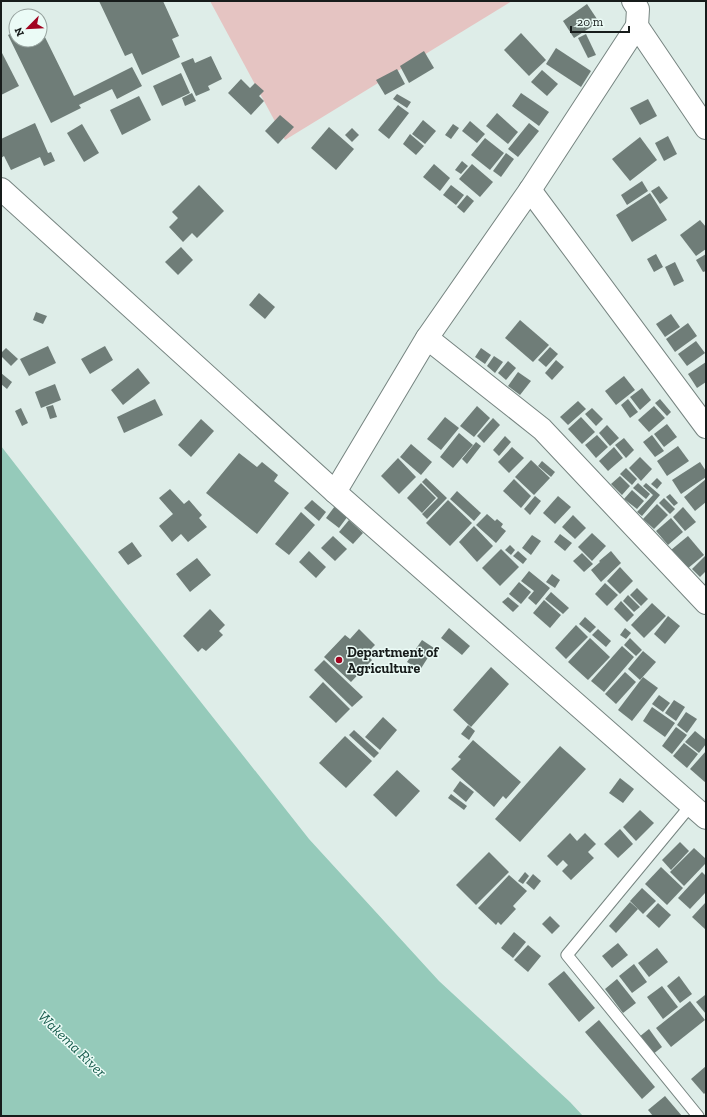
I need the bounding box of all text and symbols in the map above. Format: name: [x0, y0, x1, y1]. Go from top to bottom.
north arrow: [8, 8, 48, 48]
scale bar: [571, 8, 629, 34]
text: 20 m: [577, 15, 604, 29]
text: N: [11, 25, 27, 38]
place label: Department of Agriculture: [347, 644, 439, 677]
marker: Department of Agriculture: [334, 655, 344, 665]
water label: Wakema River: [34, 1007, 110, 1082]

